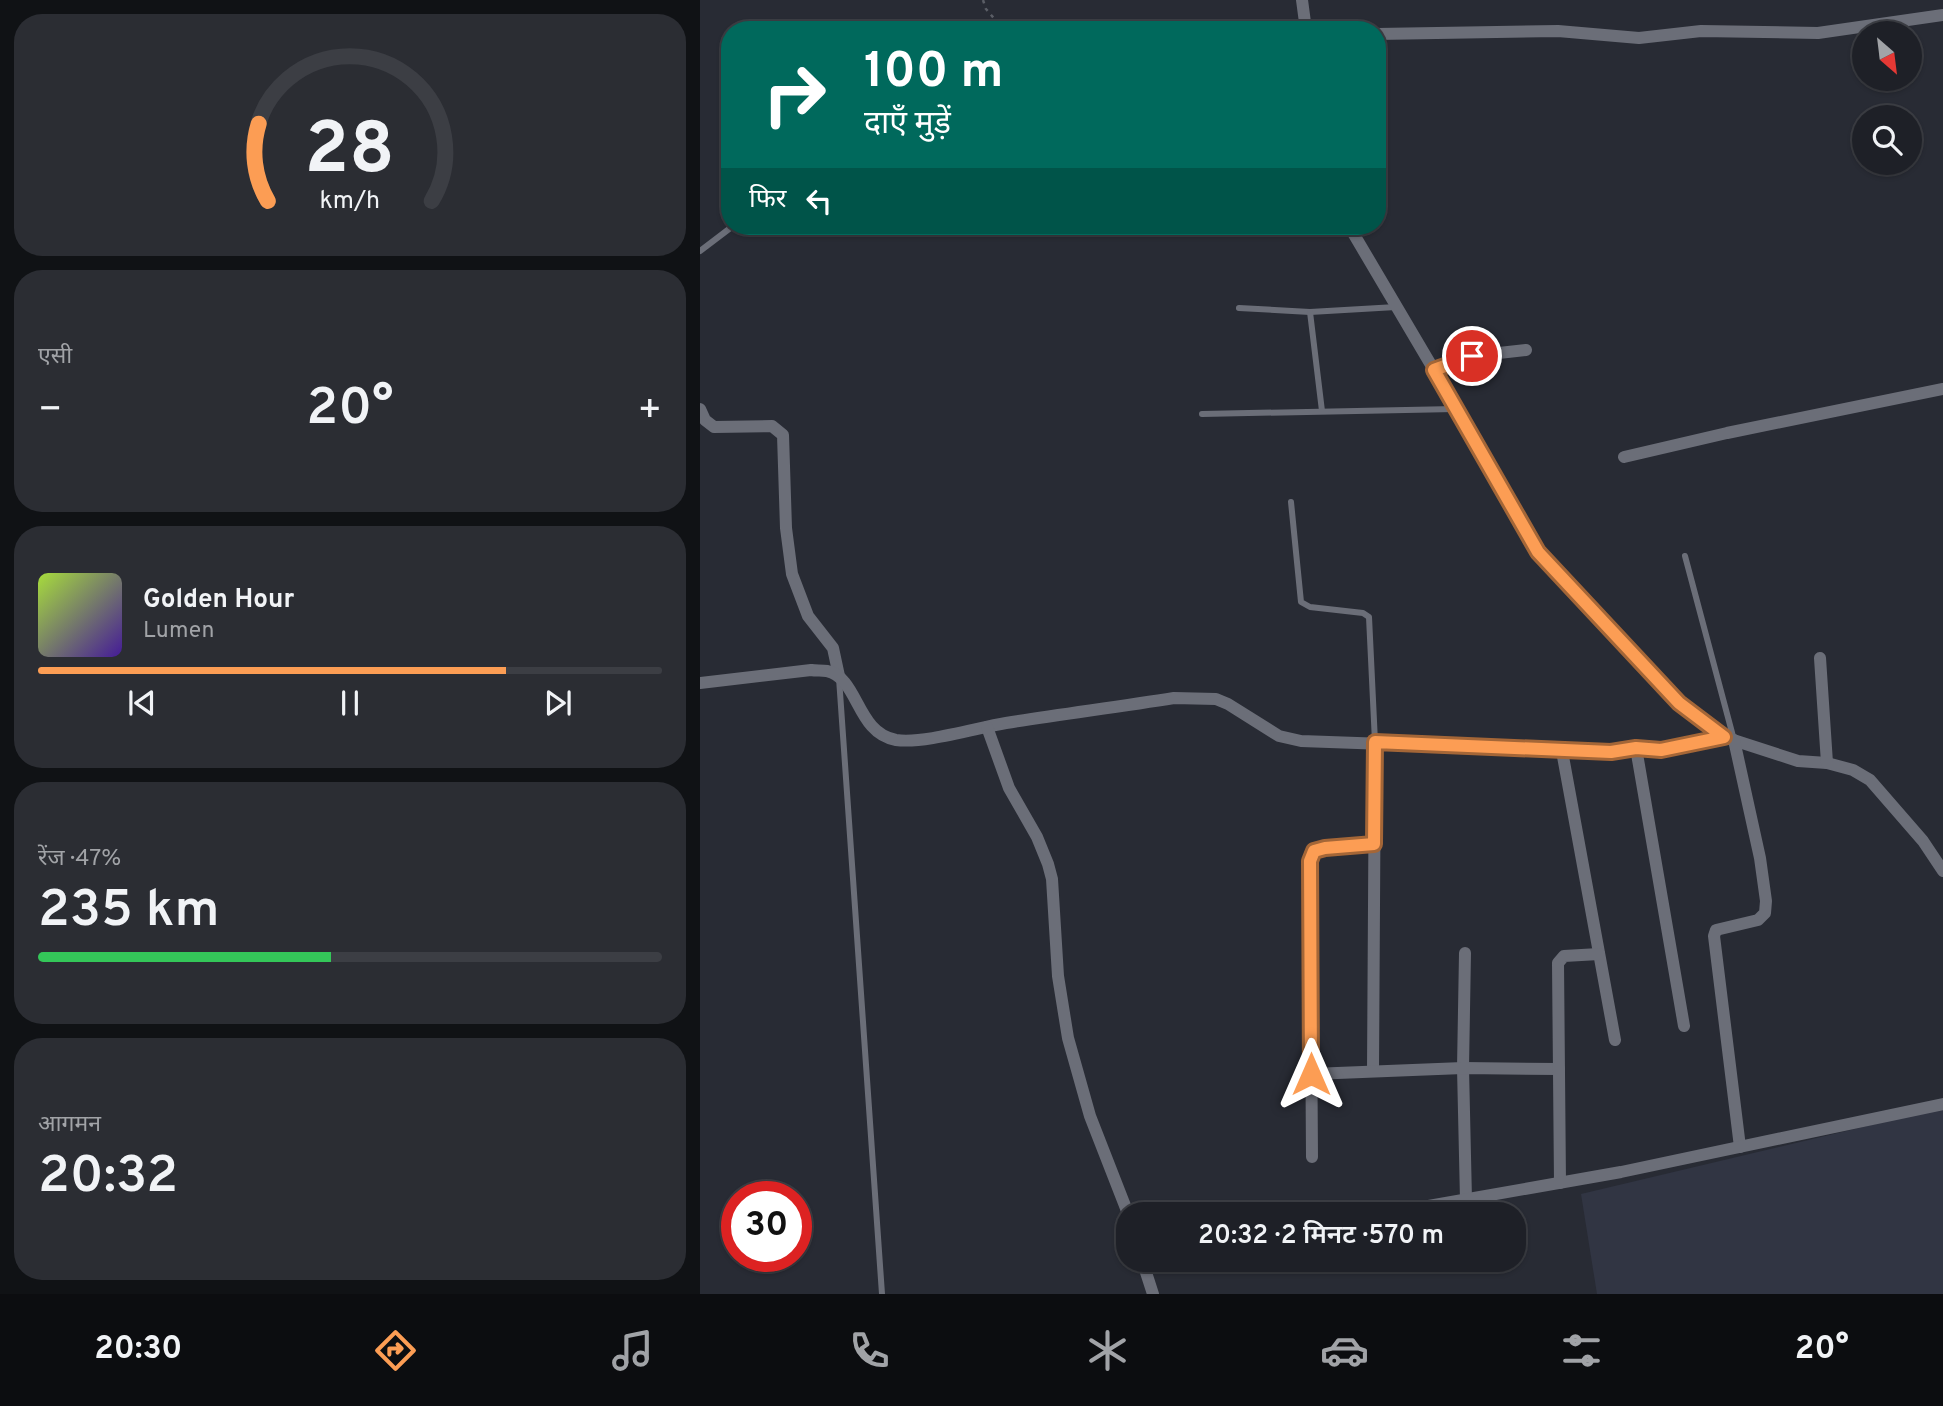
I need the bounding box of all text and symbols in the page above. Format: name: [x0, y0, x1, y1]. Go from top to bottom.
north arrow: [1852, 21, 1922, 91]
map controls: [1852, 21, 1922, 175]
text: 100 m: [864, 43, 1003, 105]
icon: right: [749, 49, 840, 140]
text: दाएँ मुड़ें: [864, 105, 951, 145]
button: search: [1852, 105, 1922, 175]
text: 28: [305, 107, 395, 199]
icon: left: [800, 182, 838, 220]
text: फिर: [749, 184, 786, 217]
text: km/h: [320, 186, 380, 218]
pin: [1442, 326, 1502, 386]
icon: arrive: [1453, 337, 1491, 375]
text: एसी: [38, 343, 72, 372]
text: 20°: [306, 377, 394, 443]
text: −: [38, 387, 63, 436]
text: +: [637, 387, 662, 436]
text: Golden Hour: [143, 584, 294, 617]
text: Lumen: [143, 617, 214, 646]
icon: previous: [123, 684, 161, 722]
icon: pause: [331, 684, 369, 722]
icon: next: [539, 684, 577, 722]
text: रेंज · 47%: [38, 845, 121, 874]
text: 235 km: [38, 879, 220, 945]
position arrow: [1274, 1037, 1348, 1111]
text: आगमन: [38, 1111, 101, 1140]
text: 20:32: [38, 1145, 178, 1211]
speed limit sign: 30: [721, 1181, 812, 1272]
text: 20:32 · 2 मिनट · 570 m: [1198, 1220, 1444, 1253]
icon: directions: [371, 1326, 420, 1375]
icon: music: [608, 1326, 657, 1375]
icon: phone: [845, 1326, 894, 1375]
icon: climate: [1083, 1326, 1132, 1375]
icon: car: [1320, 1326, 1369, 1375]
icon: filters: [1557, 1326, 1606, 1375]
text: 20:30: [94, 1330, 182, 1370]
text: 20°: [1795, 1330, 1849, 1370]

